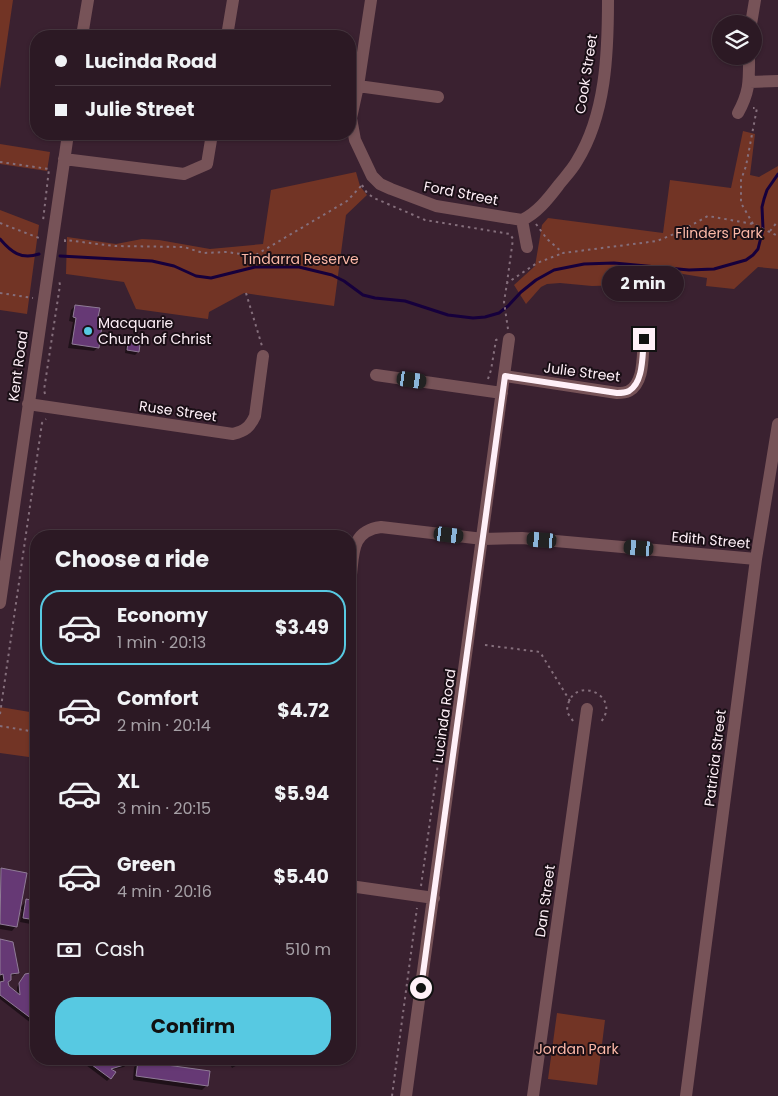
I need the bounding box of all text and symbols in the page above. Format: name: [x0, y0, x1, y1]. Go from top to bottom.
map controls: [712, 15, 762, 65]
button: layers: [712, 15, 762, 65]
street label: Cook Street: [570, 33, 602, 115]
text: Lucinda Road: [85, 48, 217, 75]
text: Julie Street: [85, 96, 194, 123]
street label: Ford Street: [422, 176, 500, 210]
park label: Flinders Park: [675, 223, 763, 243]
park label: Tindarra Reserve: [241, 249, 359, 269]
callout: 2 min: [603, 266, 685, 302]
text: 2 min: [621, 272, 665, 295]
place label: Macquarie Church of Christ: [98, 313, 211, 349]
marker: Macquarie Church of Christ: [82, 325, 94, 337]
route end: [633, 328, 655, 350]
street label: Kent Road: [3, 329, 33, 403]
street label: Julie Street: [543, 357, 621, 387]
car: [396, 370, 427, 390]
street label: Ruse Street: [138, 396, 218, 426]
car: [433, 526, 464, 544]
street label: Edith Street: [671, 527, 751, 553]
car: [526, 531, 557, 549]
car: [623, 539, 654, 557]
text: Choose a ride: [55, 544, 209, 575]
text: Economy: [117, 602, 208, 629]
icon: car: [57, 605, 102, 650]
text: $3.49: [275, 614, 329, 641]
text: 1 min · 20:13: [117, 631, 206, 654]
street label: Lucinda Road: [427, 668, 461, 764]
text: Comfort: [117, 685, 199, 712]
icon: car: [57, 688, 102, 733]
text: $4.72: [277, 697, 329, 724]
street label: Patricia Street: [699, 708, 731, 808]
text: 2 min · 20:14: [117, 714, 211, 737]
text: XL: [117, 768, 140, 795]
icon: car: [57, 771, 102, 816]
text: $5.94: [274, 780, 329, 807]
text: 3 min · 20:15: [117, 797, 211, 820]
text: Green: [117, 851, 176, 878]
icon: car: [57, 854, 102, 899]
text: $5.40: [274, 863, 329, 890]
street label: Dan Street: [530, 863, 560, 939]
text: 4 min · 20:16: [117, 880, 212, 903]
icon: cash: [55, 936, 83, 964]
text: Cash: [95, 936, 145, 963]
text: 510 m: [285, 938, 331, 961]
route start: [410, 977, 432, 999]
button: Confirm: [55, 997, 331, 1055]
park label: Jordan Park: [535, 1039, 619, 1059]

